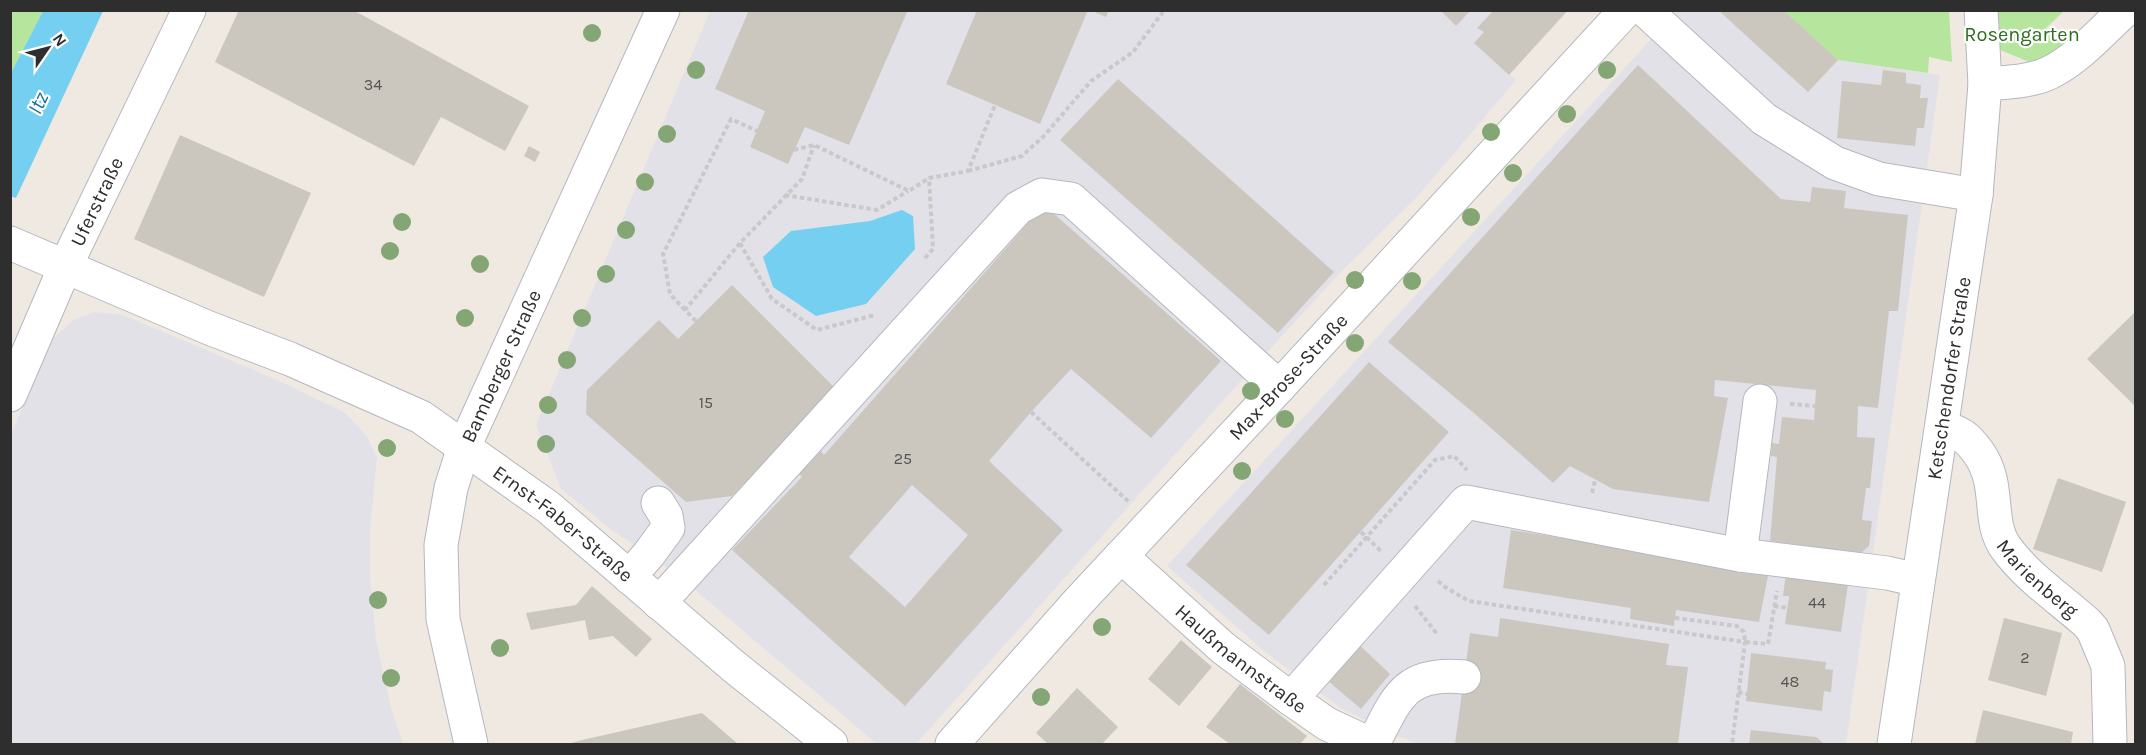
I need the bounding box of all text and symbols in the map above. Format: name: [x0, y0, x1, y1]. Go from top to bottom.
north arrow: [18, 18, 78, 78]
park label: Rosengarten: [1964, 23, 2080, 46]
text: N: [49, 30, 71, 50]
house number: 34: [364, 75, 382, 94]
water label: Itz: [23, 88, 53, 118]
street label: Uferstraße: [66, 153, 128, 250]
street label: Ketschendorfer Straße: [1923, 275, 1976, 481]
street label: Bamberger Straße: [457, 286, 546, 446]
street label: Max-Brose-Straße: [1224, 309, 1353, 445]
house number: 15: [699, 393, 713, 412]
house number: 25: [894, 449, 912, 468]
street label: Ernst-Faber-Straße: [488, 461, 638, 587]
street label: Marienberg: [1991, 535, 2083, 623]
house number: 44: [1808, 593, 1826, 612]
street label: Haußmannstraße: [1170, 600, 1311, 718]
house number: 2: [2020, 648, 2030, 667]
house number: 48: [1781, 672, 1799, 691]

